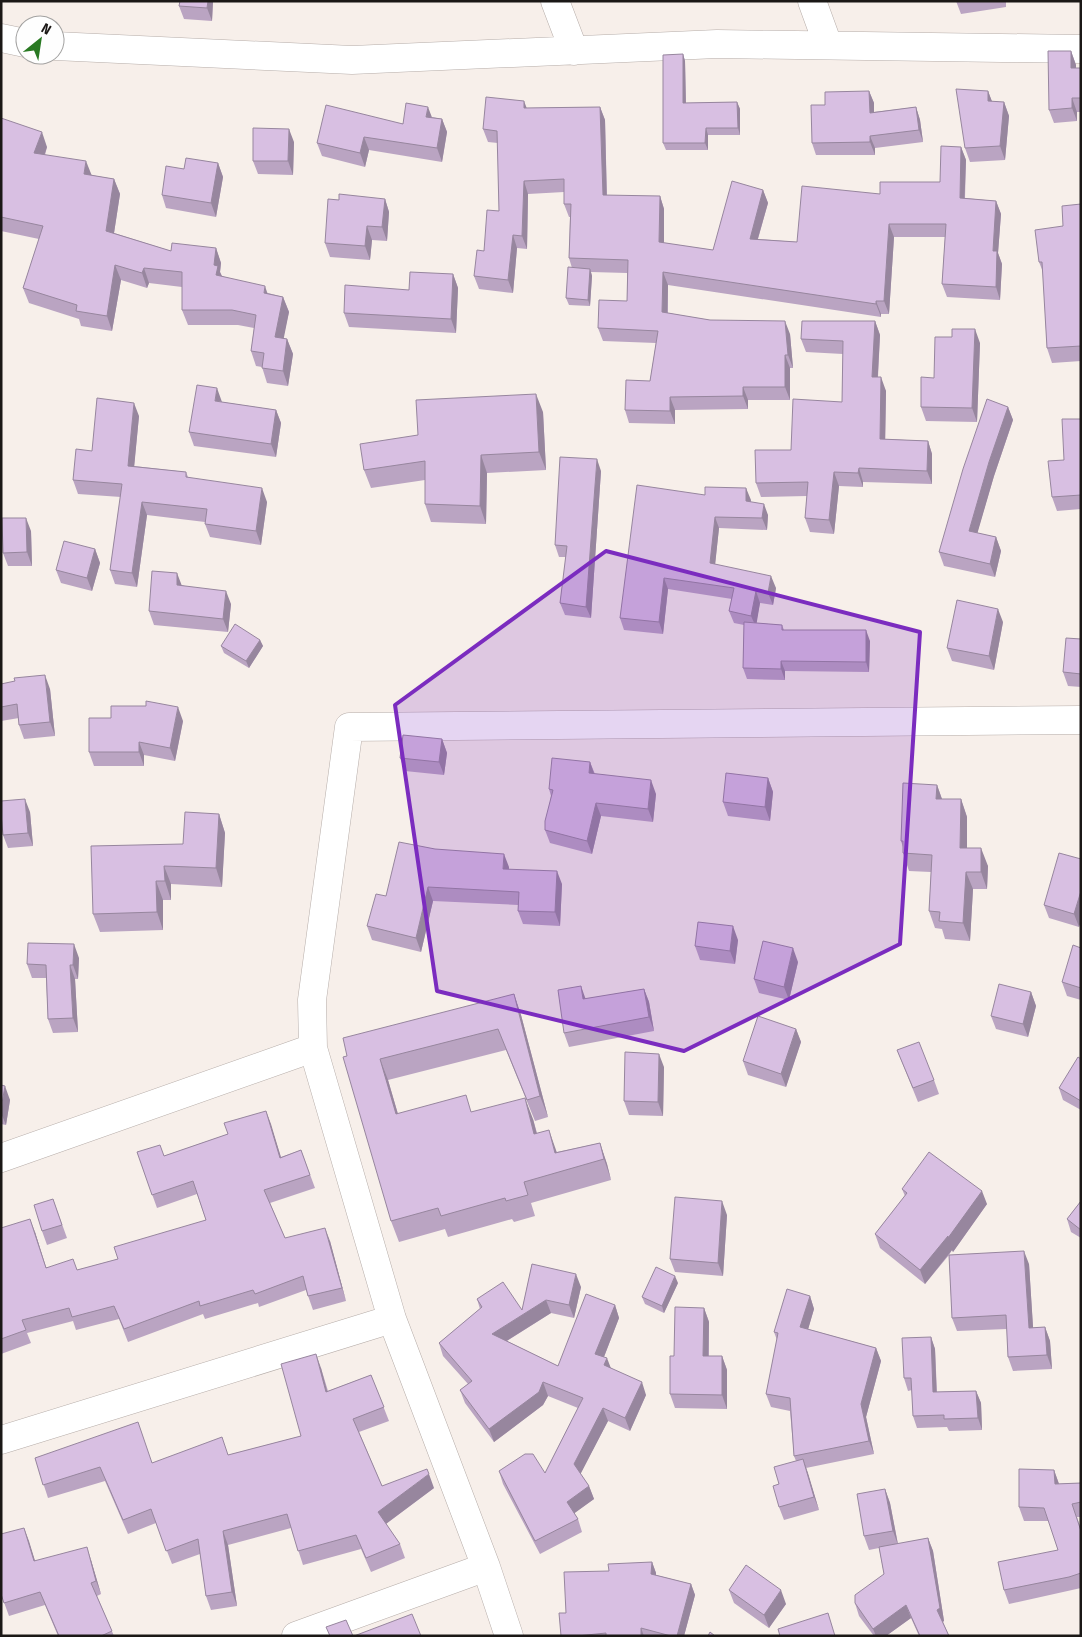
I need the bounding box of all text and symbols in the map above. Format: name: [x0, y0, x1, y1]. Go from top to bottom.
north arrow: [15, 15, 65, 65]
text: N: [38, 20, 54, 39]

